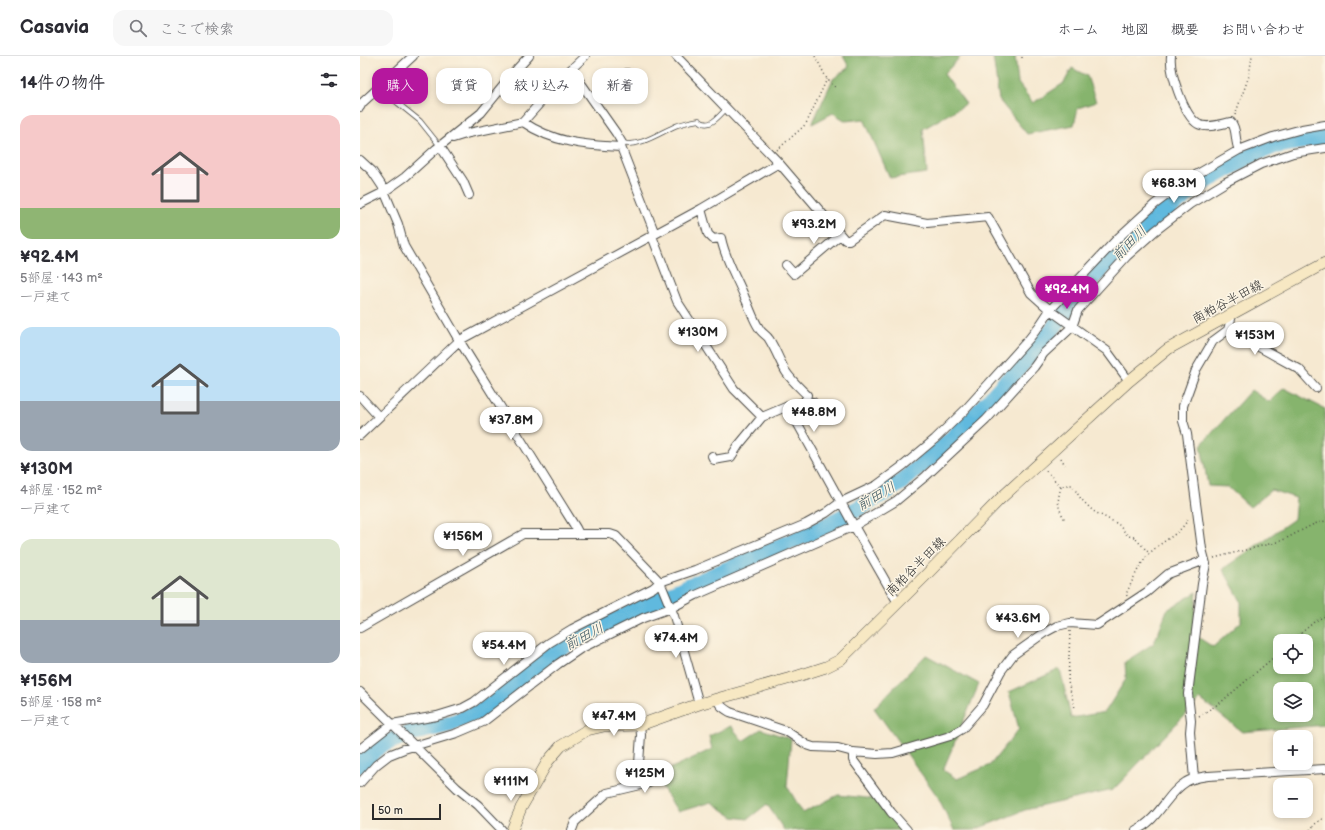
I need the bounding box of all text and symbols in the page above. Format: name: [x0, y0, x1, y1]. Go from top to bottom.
search box: [113, 10, 393, 46]
text: Casavia: [20, 16, 89, 39]
icon: search: [127, 17, 149, 39]
text: ここで検索: [159, 20, 234, 39]
text: ホーム: [1058, 21, 1099, 38]
text: 地図: [1121, 21, 1149, 38]
text: 概要: [1171, 21, 1199, 38]
text: お問い合わせ: [1221, 21, 1305, 38]
chip: 購入: [372, 68, 428, 104]
chip: 賃貸: [436, 68, 492, 104]
chip: 絞り込み: [500, 68, 584, 104]
chip: 新着: [592, 68, 648, 104]
icon: filters: [318, 69, 340, 91]
text: 14件の物件: [20, 73, 105, 93]
icon: home: [144, 141, 216, 213]
pin: ¥68.3M: [1141, 170, 1207, 204]
text: ¥68.3M: [1151, 175, 1197, 191]
pin: ¥93.2M: [781, 211, 847, 245]
text: ¥93.2M: [791, 216, 837, 232]
water label: 前田川: [1108, 222, 1150, 264]
text: ¥92.4M: [20, 247, 79, 267]
text: 5部屋 · 143 m²: [20, 270, 103, 286]
pin: ¥92.4M: [1034, 276, 1100, 310]
street label: 南粕谷半田線: [1189, 276, 1267, 327]
text: ¥92.4M: [1044, 281, 1090, 297]
text: 一戸建て: [20, 289, 72, 305]
pin: ¥130M: [670, 319, 726, 353]
pin: ¥153M: [1227, 322, 1283, 356]
text: ¥130M: [678, 324, 718, 340]
text: ¥153M: [1235, 327, 1275, 343]
icon: home: [144, 353, 216, 425]
pin: ¥48.8M: [781, 399, 847, 433]
text: ¥48.8M: [791, 404, 837, 420]
pin: ¥37.8M: [478, 407, 544, 441]
text: ¥37.8M: [489, 412, 533, 428]
text: ¥130M: [20, 459, 73, 479]
water label: 前田川: [854, 479, 899, 514]
text: 4部屋 · 152 m²: [20, 482, 102, 498]
text: 一戸建て: [20, 501, 72, 517]
pin: ¥156M: [435, 523, 491, 557]
text: ¥156M: [443, 528, 483, 544]
street label: 南粕谷半田線: [882, 533, 950, 600]
icon: home: [144, 565, 216, 637]
pin: ¥43.6M: [985, 605, 1051, 639]
text: ¥43.6M: [995, 610, 1041, 626]
water label: 前田川: [562, 619, 607, 654]
pin: ¥74.4M: [643, 625, 709, 659]
text: ¥74.4M: [654, 630, 698, 646]
pin: ¥54.4M: [471, 632, 537, 666]
map controls: [1273, 634, 1313, 818]
button: locate: [1273, 634, 1313, 674]
text: ¥54.4M: [482, 637, 526, 653]
text: ¥156M: [20, 671, 72, 691]
button: layers: [1273, 682, 1313, 722]
text: 5部屋 · 158 m²: [20, 694, 102, 710]
pin: ¥47.4M: [581, 703, 647, 737]
text: ¥47.4M: [592, 708, 636, 724]
text: 一戸建て: [20, 713, 72, 729]
button: +: [1273, 730, 1313, 770]
pin: ¥125M: [617, 760, 673, 794]
text: ¥125M: [625, 765, 665, 781]
pin: ¥111M: [483, 768, 539, 802]
text: ¥111M: [493, 773, 529, 789]
button: −: [1273, 778, 1313, 818]
scale bar: [372, 802, 441, 821]
text: 50 m: [378, 804, 403, 817]

